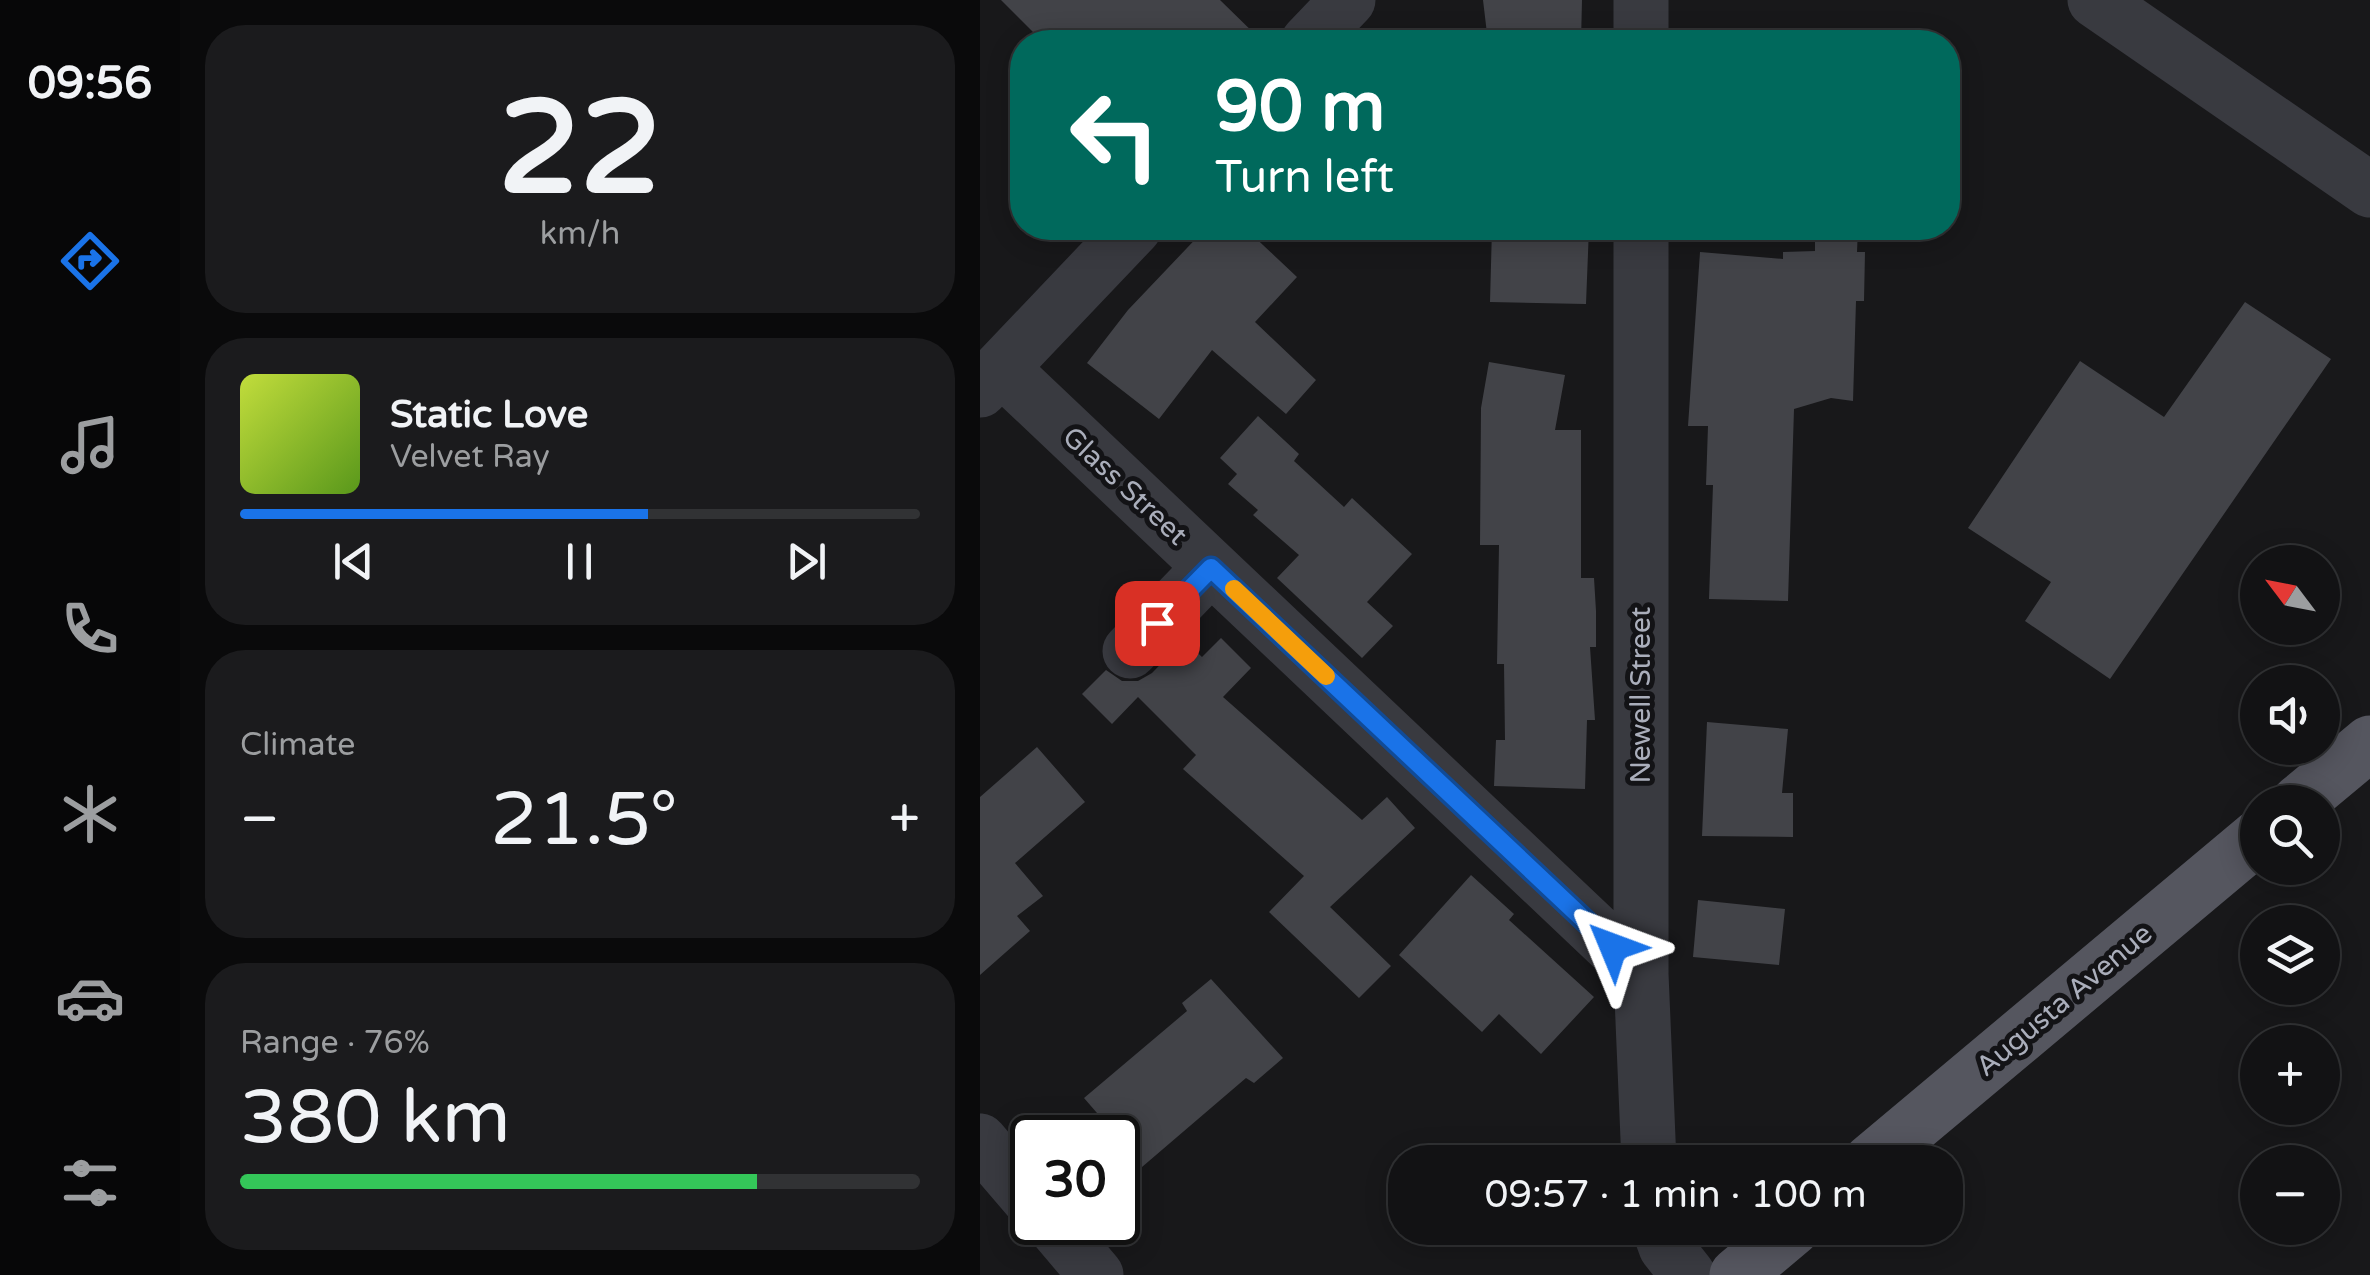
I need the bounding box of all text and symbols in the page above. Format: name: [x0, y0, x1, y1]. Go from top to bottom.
text: 09:56: [28, 57, 152, 111]
text: 90 m: [1215, 66, 1385, 150]
icon: left: [1050, 70, 1180, 200]
text: 22: [498, 72, 662, 228]
text: Turn left: [1215, 151, 1394, 205]
text: km/h: [540, 215, 620, 253]
icon: directions: [55, 226, 125, 296]
text: Static Love: [390, 392, 588, 438]
icon: music: [55, 410, 125, 480]
street label: Glass Street: [1056, 420, 1195, 553]
text: Velvet Ray: [390, 438, 550, 476]
icon: previous: [326, 534, 381, 589]
icon: pause: [552, 534, 607, 589]
icon: next: [779, 534, 834, 589]
north arrow: [2240, 545, 2340, 645]
map controls: [2240, 545, 2340, 1245]
pin: [1115, 581, 1200, 666]
icon: phone: [55, 594, 125, 664]
icon: arrive: [1130, 596, 1185, 651]
street label: Newell Street: [1624, 606, 1658, 783]
button: sound: [2240, 665, 2340, 765]
text: Climate: [240, 726, 355, 764]
text: 21.5°: [490, 775, 678, 865]
icon: climate: [55, 779, 125, 849]
button: search: [2240, 785, 2340, 885]
text: −: [240, 787, 279, 853]
text: +: [889, 787, 920, 853]
position arrow: [1561, 895, 1665, 999]
button: layers: [2240, 905, 2340, 1005]
street label: Augusta Avenue: [1969, 916, 2159, 1084]
icon: car: [55, 963, 125, 1033]
text: Range · 76%: [240, 1024, 430, 1062]
button: +: [2240, 1025, 2340, 1125]
text: 380 km: [240, 1073, 511, 1163]
speed limit sign: 30: [1010, 1115, 1140, 1245]
button: −: [2240, 1145, 2340, 1245]
icon: filters: [55, 1148, 125, 1218]
text: 09:57 · 1 min · 100 m: [1484, 1172, 1867, 1218]

